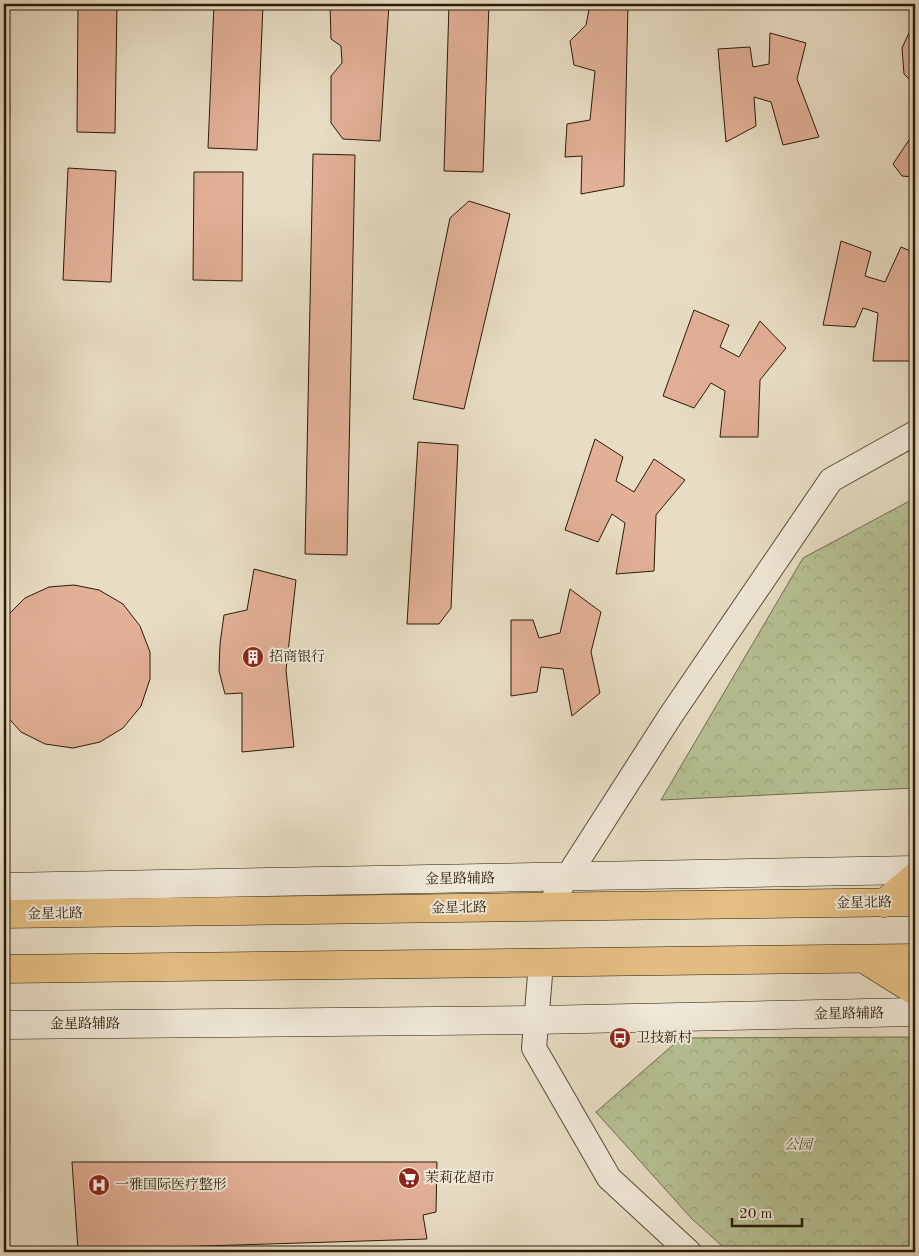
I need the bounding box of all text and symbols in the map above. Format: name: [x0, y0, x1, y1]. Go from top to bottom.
building icon: 招商银行: [241, 645, 265, 669]
place label: 招商银行: [269, 649, 325, 664]
street label: 金星路辅路: [425, 870, 495, 887]
street label: 金星北路: [836, 895, 892, 910]
street label: 金星北路: [431, 900, 487, 915]
street label: 金星北路: [27, 906, 83, 921]
street label: 金星路辅路: [814, 1005, 884, 1022]
street label: 金星路辅路: [50, 1016, 120, 1031]
bus stop icon: 卫技新村: [608, 1026, 632, 1050]
place label: 卫技新村: [636, 1030, 692, 1045]
park label: 公园: [784, 1137, 814, 1152]
supermarket icon: 茉莉花超市: [397, 1166, 421, 1190]
place label: 茉莉花超市: [425, 1170, 495, 1185]
hospital icon: 一雅国际医疗整形: [87, 1173, 111, 1197]
place label: 一雅国际医疗整形: [115, 1177, 227, 1192]
scale bar: [732, 1196, 802, 1228]
text: 20 m: [739, 1207, 773, 1222]

